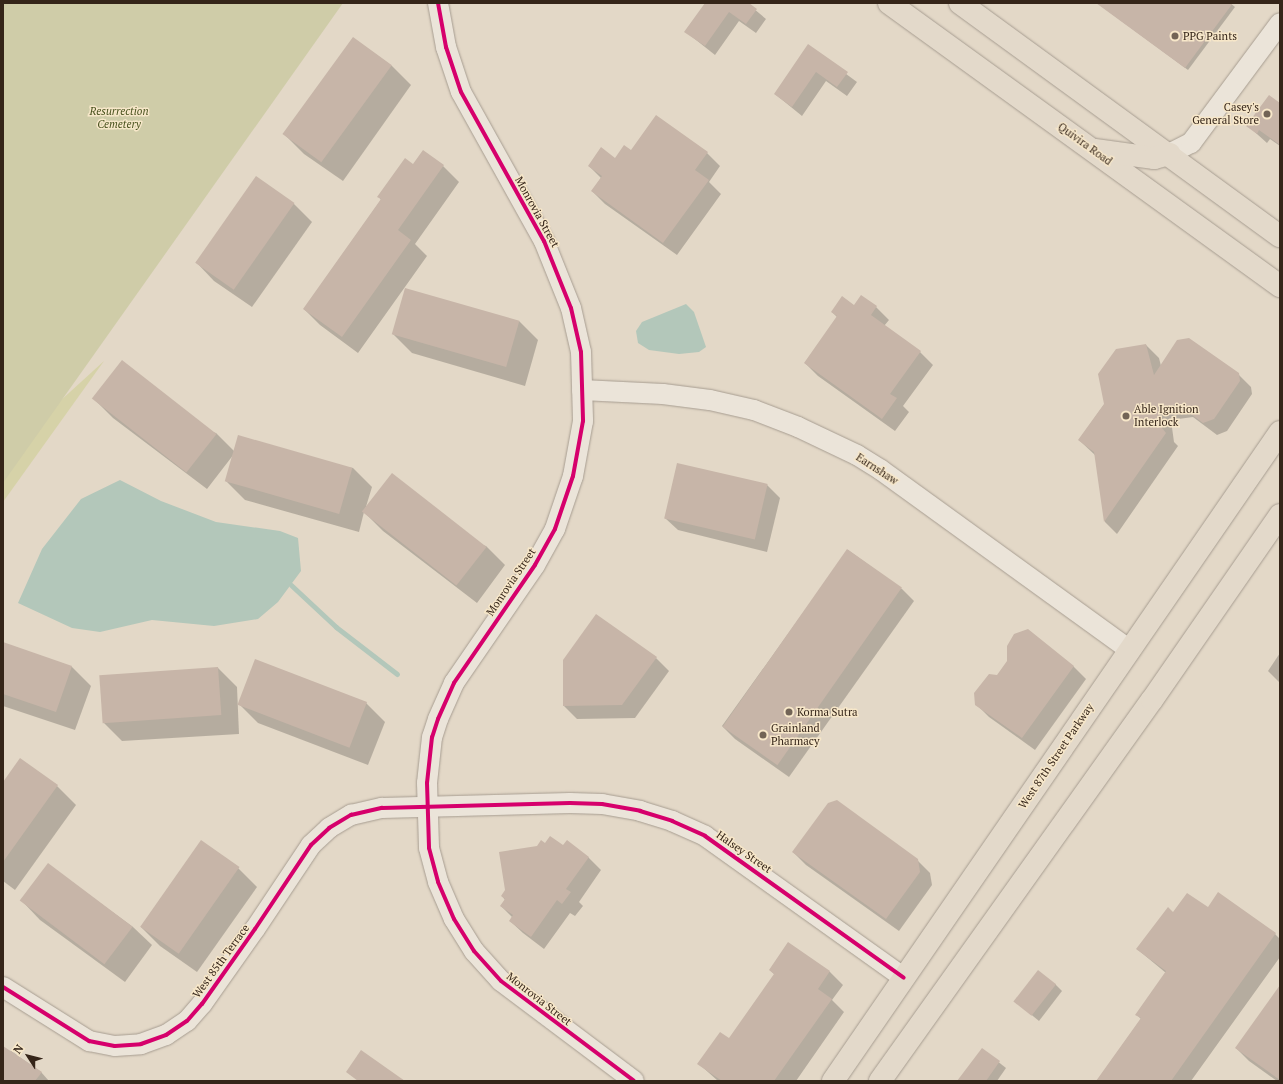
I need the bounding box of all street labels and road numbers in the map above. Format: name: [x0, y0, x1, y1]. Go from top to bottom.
street label: Quivira Road: [1055, 120, 1115, 168]
street label: Monrovia Street: [512, 174, 562, 250]
street label: Earnshaw: [853, 451, 901, 487]
street label: Monrovia Street: [484, 546, 538, 618]
street label: West 87th Street Parkway: [1016, 701, 1096, 811]
street label: Halsey Street: [714, 828, 774, 876]
street label: West 85th Terrace: [190, 922, 252, 1000]
street label: Monrovia Street: [504, 970, 574, 1028]

